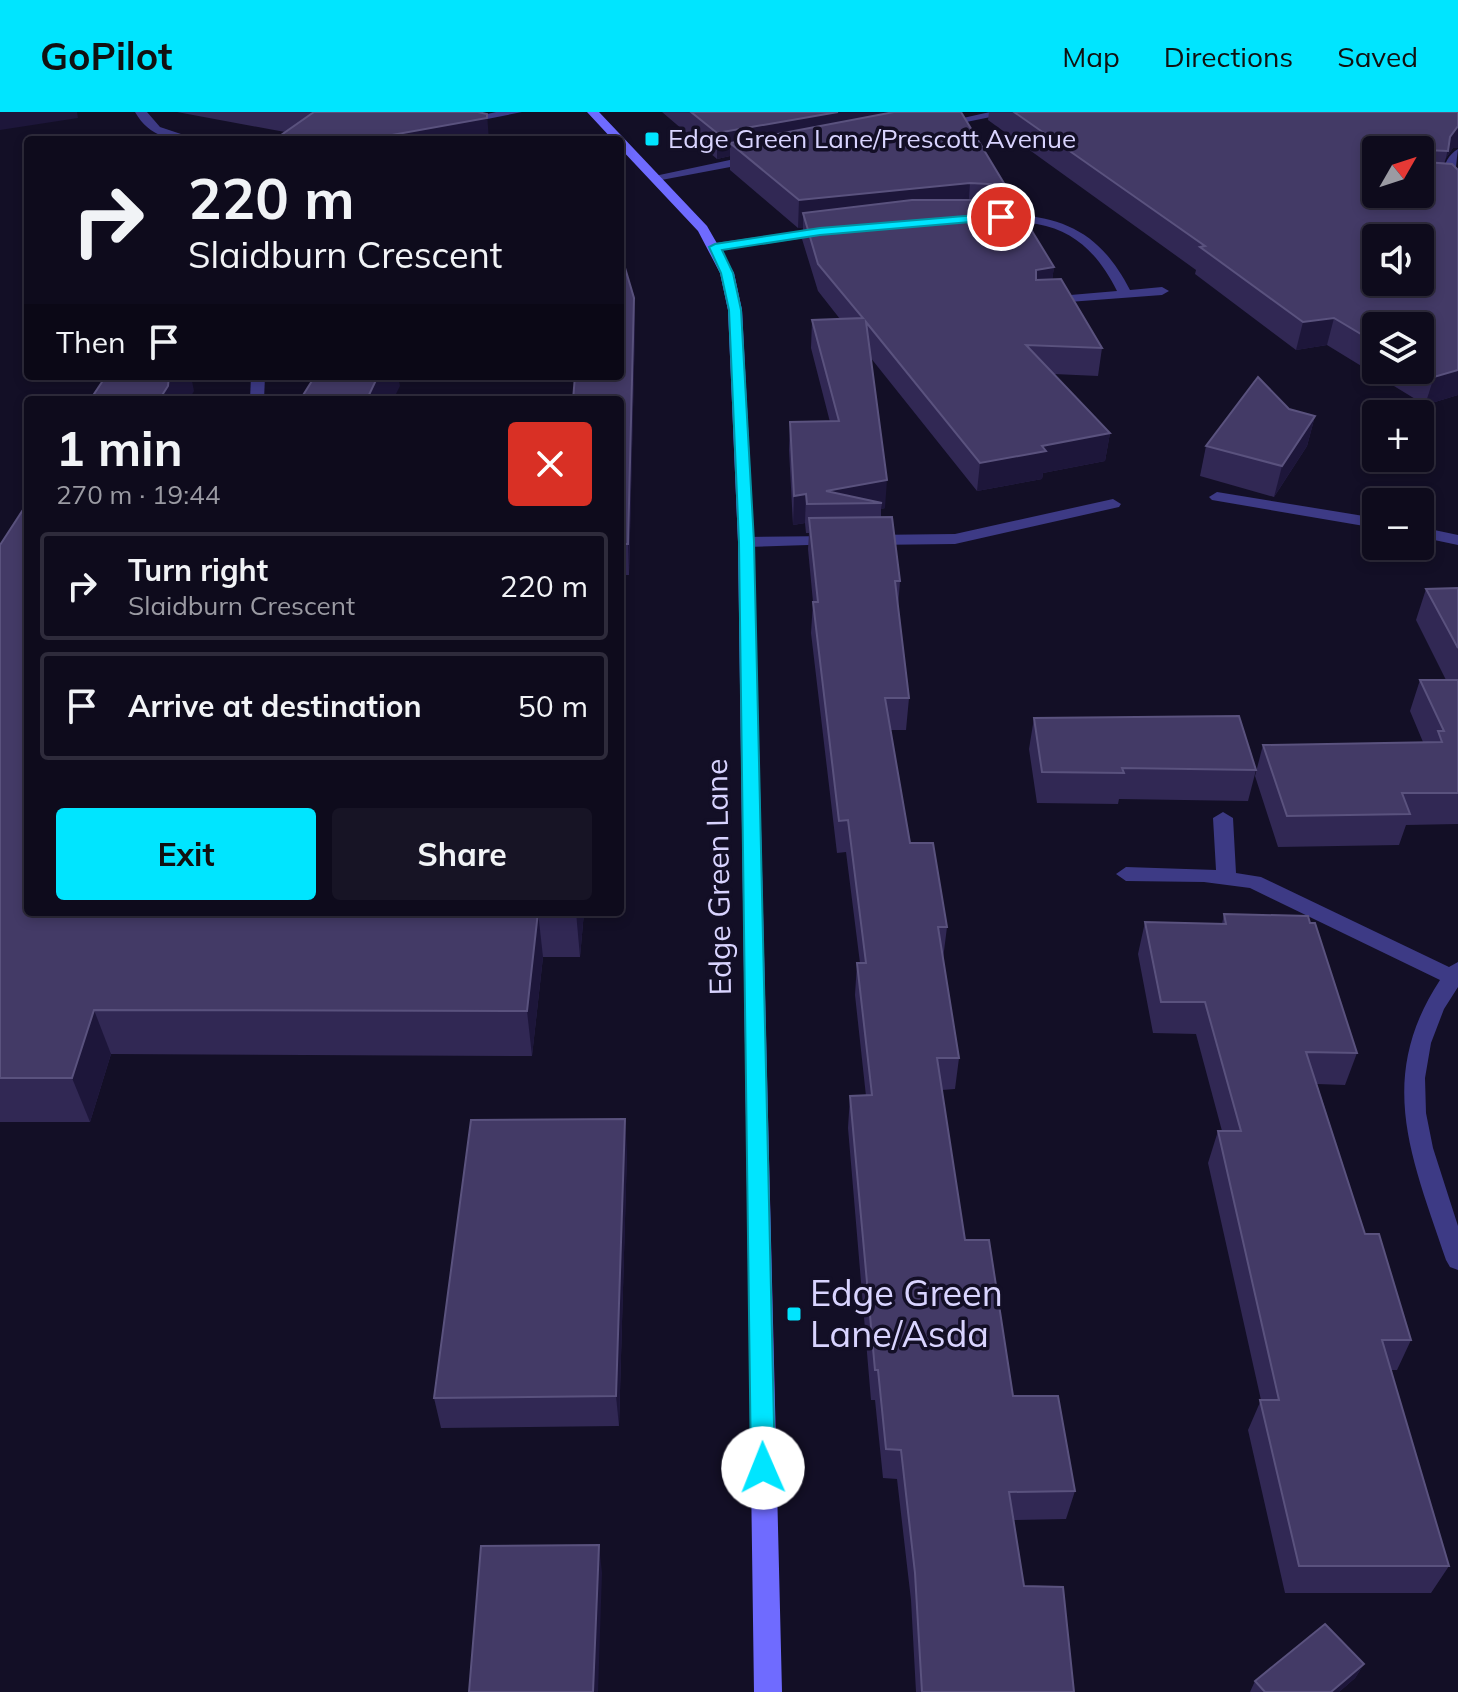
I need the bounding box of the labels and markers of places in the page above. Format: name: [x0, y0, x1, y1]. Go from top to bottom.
place label: Edge Green Lane/Prescott Avenue: [668, 122, 1076, 155]
marker: Edge Green Lane/Prescott Avenue: [643, 130, 661, 148]
pin: [967, 183, 1035, 251]
place label: Edge Green Lane/Asda: [810, 1270, 1003, 1356]
marker: Edge Green Lane/Asda: [785, 1305, 803, 1323]

